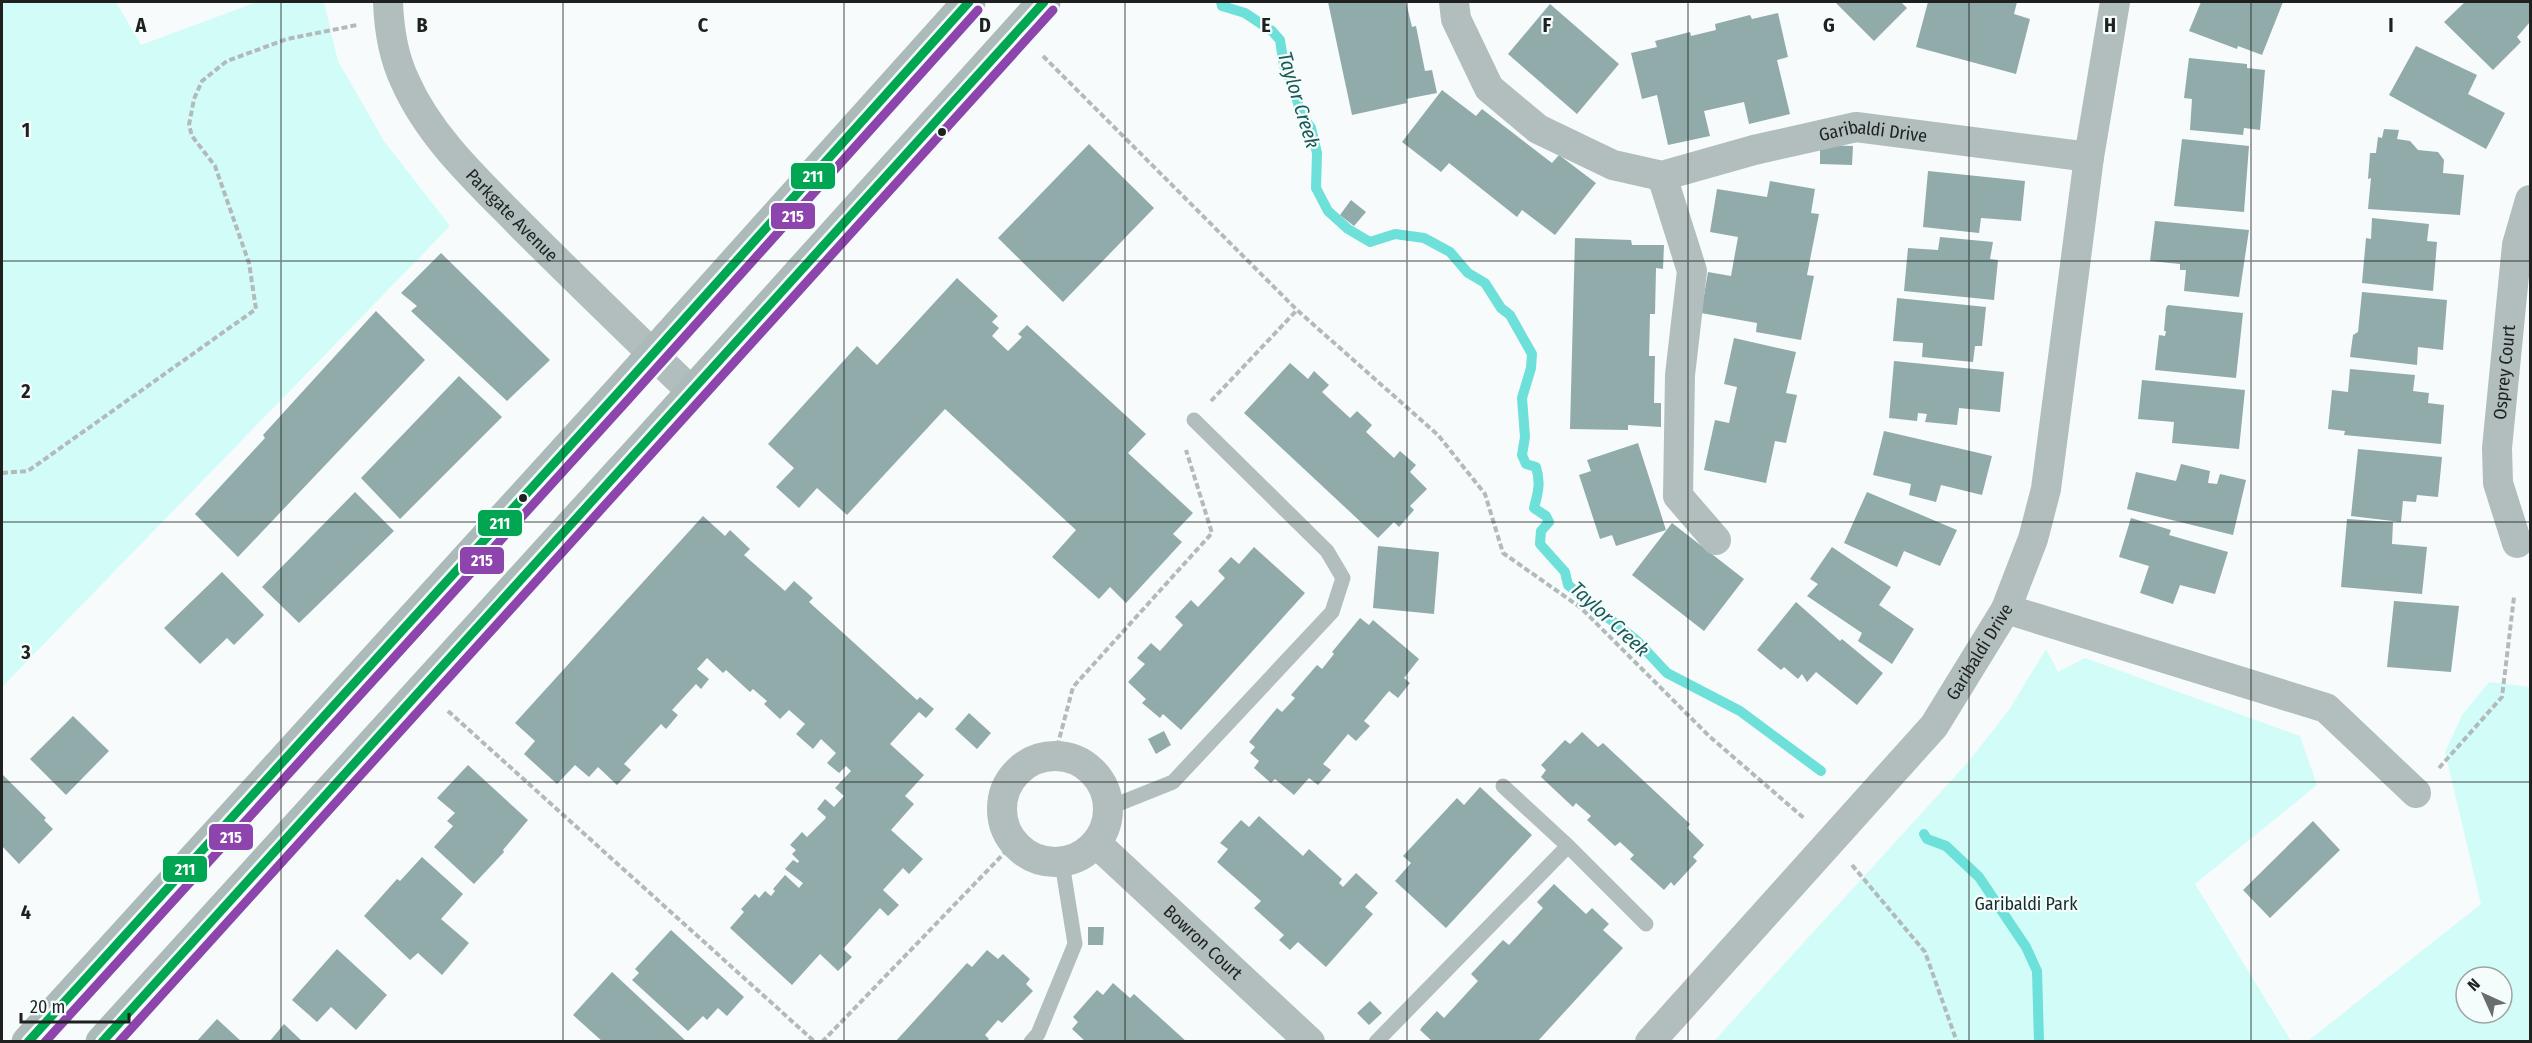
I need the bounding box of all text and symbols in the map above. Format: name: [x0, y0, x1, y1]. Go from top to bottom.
text: A: [135, 13, 148, 37]
text: B: [416, 13, 428, 37]
text: C: [698, 13, 709, 37]
text: D: [979, 13, 991, 37]
text: E: [1261, 13, 1271, 37]
text: F: [1543, 13, 1552, 37]
text: G: [1823, 13, 1835, 37]
text: H: [2104, 13, 2116, 37]
text: I: [2388, 13, 2394, 37]
water label: Taylor Creek: [1273, 49, 1325, 151]
street label: Garibaldi Drive: [1817, 116, 1929, 147]
text: 1: [22, 118, 30, 142]
unlabelled marker: [936, 126, 948, 138]
line badge: 211: [790, 162, 836, 190]
street label: Parkgate Avenue: [461, 164, 563, 266]
text: 211: [802, 167, 823, 186]
line badge: 215: [770, 202, 816, 230]
text: 215: [781, 207, 804, 226]
street label: Osprey Court: [2489, 324, 2520, 421]
text: 2: [20, 379, 31, 403]
unlabelled marker: [517, 492, 529, 504]
line badge: 211: [477, 509, 523, 537]
text: 211: [489, 514, 510, 533]
line badge: 215: [459, 546, 505, 575]
text: 215: [470, 551, 493, 570]
water label: Taylor Creek: [1565, 576, 1655, 662]
street label: Garibaldi Drive: [1942, 599, 2018, 704]
text: 3: [20, 640, 31, 664]
line badge: 215: [208, 823, 254, 851]
text: 215: [219, 828, 242, 847]
line badge: 211: [162, 855, 208, 883]
text: 211: [174, 860, 195, 879]
park label: Garibaldi Park: [1974, 893, 2078, 915]
text: 4: [21, 900, 31, 924]
street label: Bowron Court: [1159, 900, 1247, 985]
north arrow: [2454, 965, 2514, 1025]
text: N: [2464, 975, 2484, 995]
scale bar: [21, 986, 129, 1024]
text: 20 m: [30, 996, 65, 1018]

